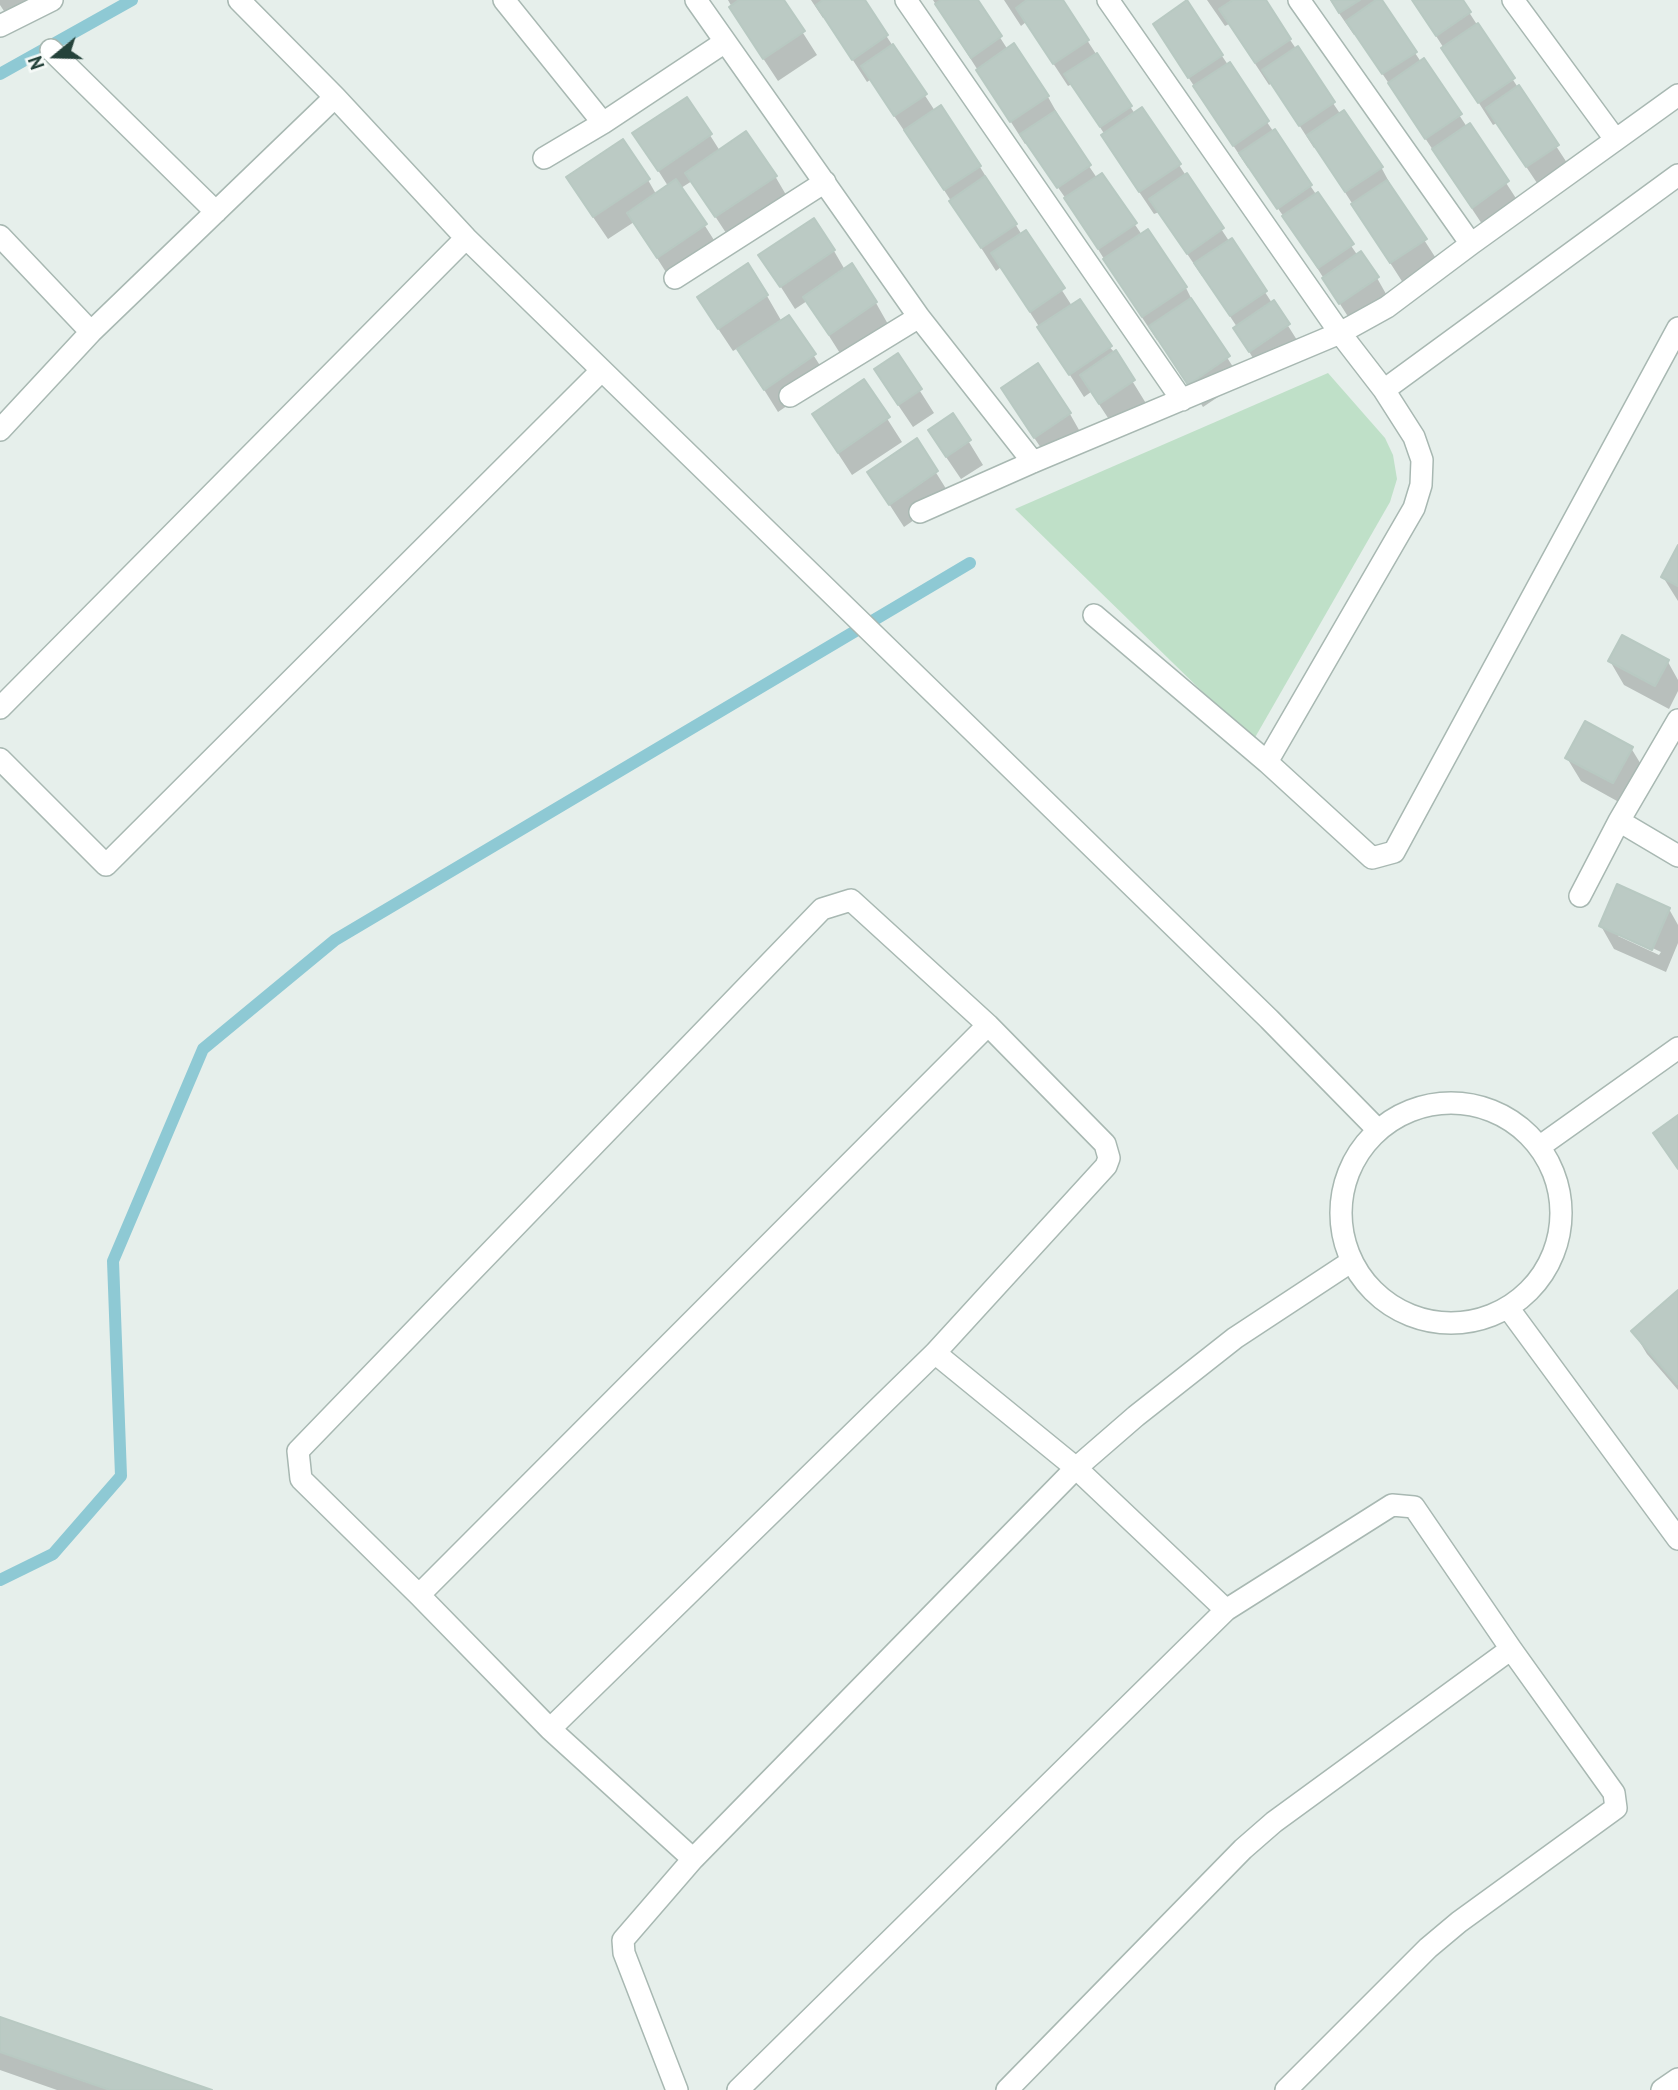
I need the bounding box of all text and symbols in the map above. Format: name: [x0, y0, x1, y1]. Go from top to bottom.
north arrow: [21, 21, 91, 91]
text: N: [23, 53, 50, 73]

